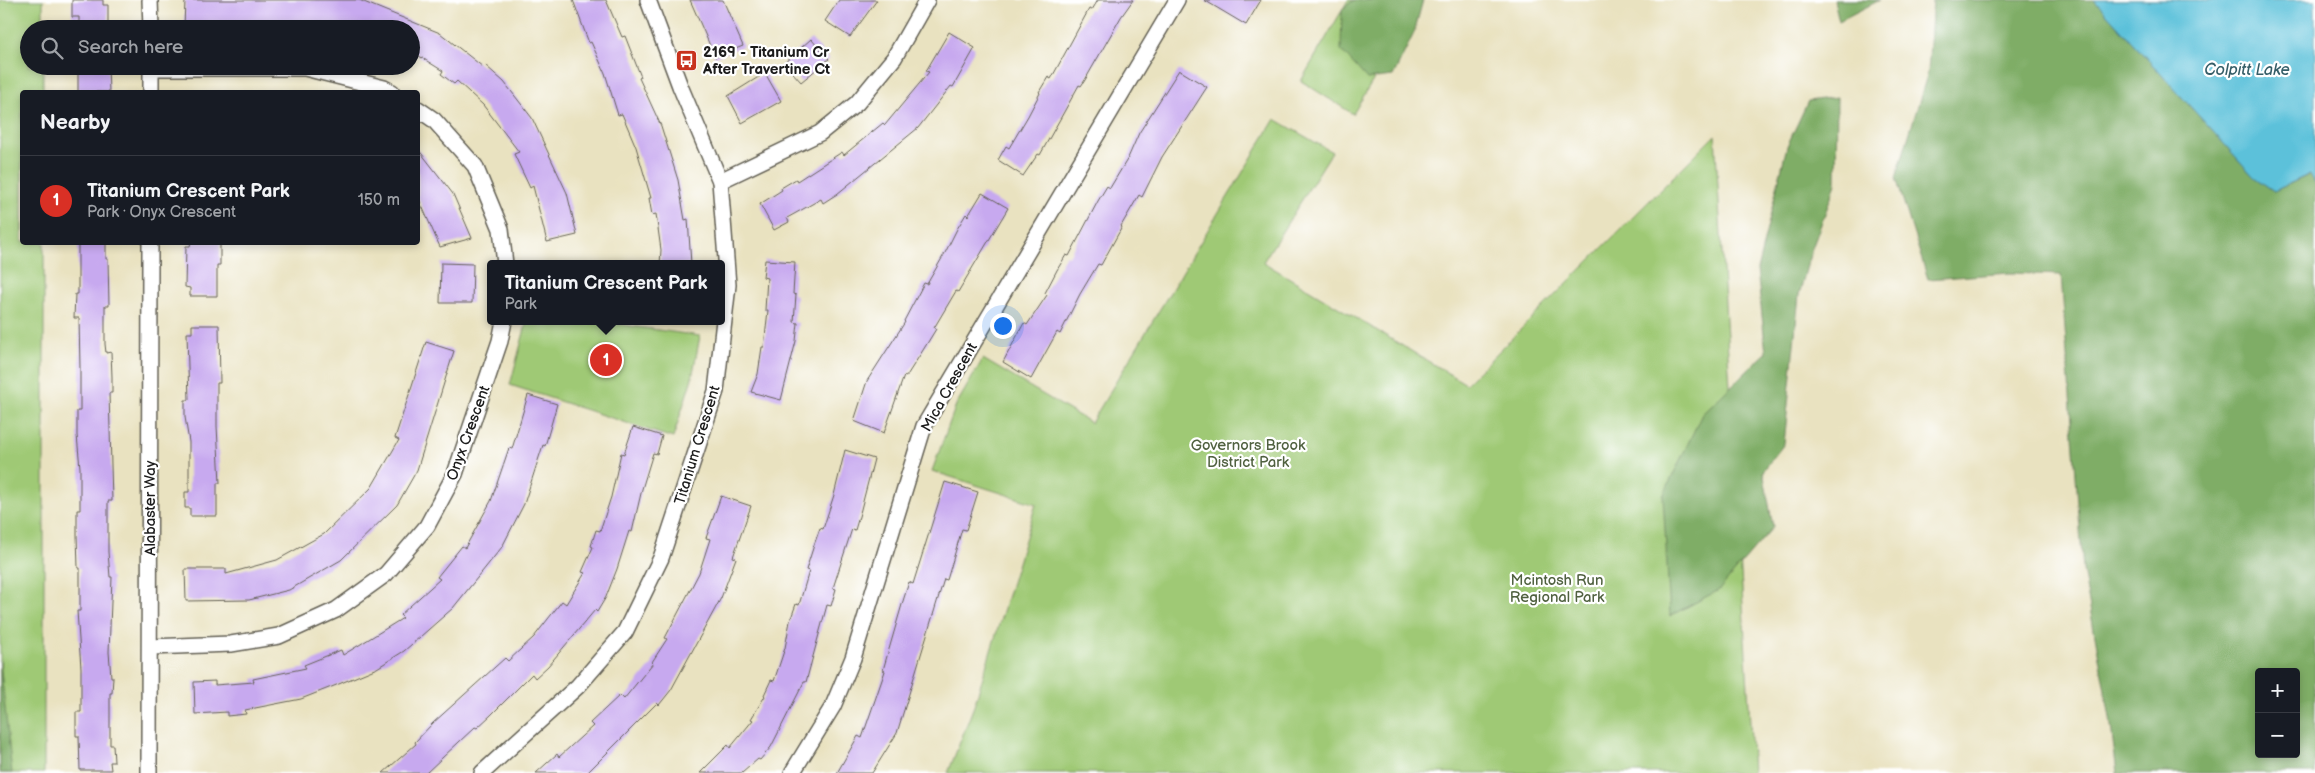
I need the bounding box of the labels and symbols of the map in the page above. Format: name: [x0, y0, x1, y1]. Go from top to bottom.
place label: 2169 - Titanium Cr After Travertine Ct: [702, 43, 830, 79]
bus stop icon: 2169 - Titanium Cr After Travertine Ct: [675, 49, 699, 73]
water label: Colpitt Lake: [2204, 61, 2290, 80]
your location: [990, 313, 1016, 339]
street label: Mica Crescent: [917, 339, 982, 435]
pin: 1: [590, 341, 622, 379]
street label: Onyx Crescent: [442, 383, 495, 483]
street label: Titanium Crescent: [670, 383, 725, 507]
park label: Governors Brook District Park: [1191, 436, 1306, 472]
street label: Alabaster Way: [141, 460, 160, 556]
park label: Mcintosh Run Regional Park: [1510, 571, 1605, 607]

